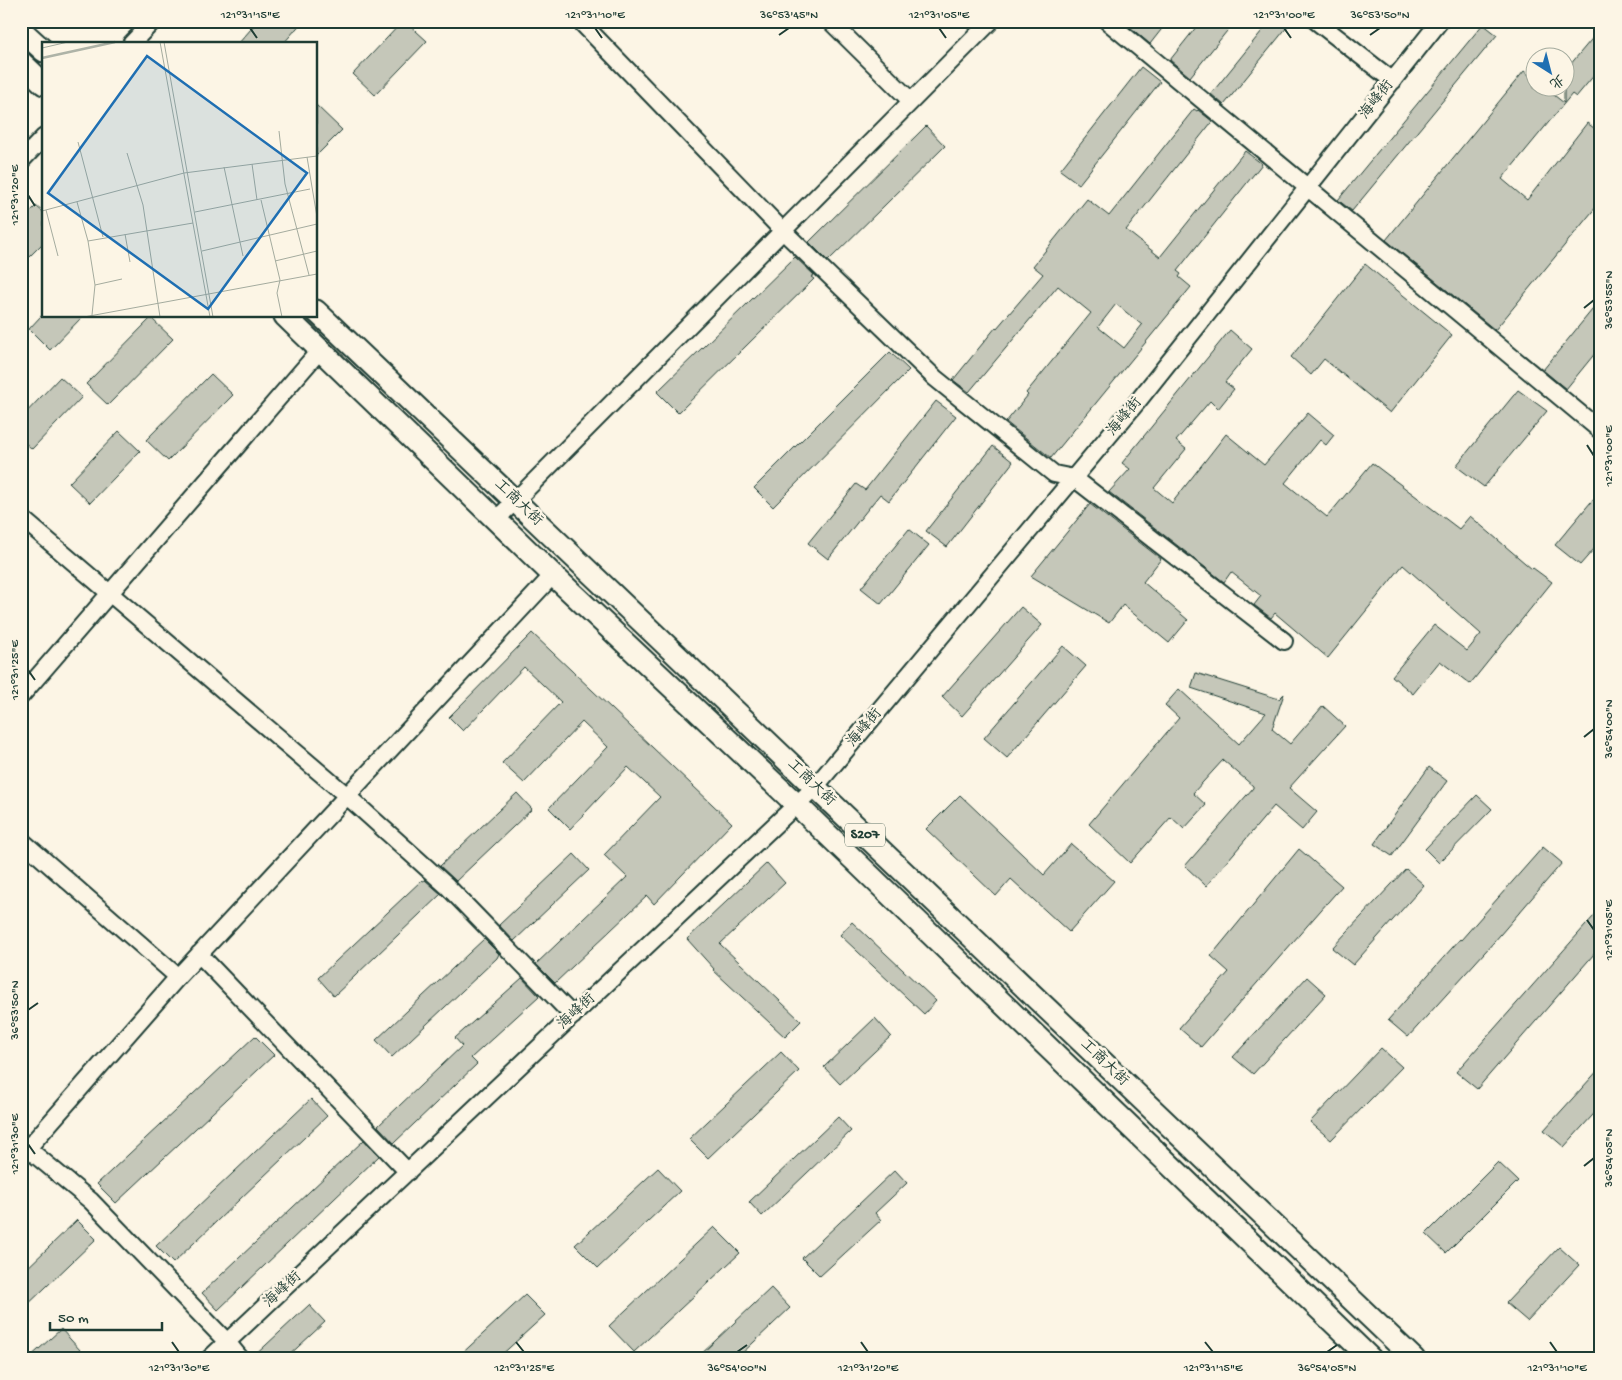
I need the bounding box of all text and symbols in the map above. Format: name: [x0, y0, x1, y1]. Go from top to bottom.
text: 121°31'15"E: [220, 9, 280, 23]
text: 121°31'10"E: [564, 9, 625, 23]
text: 36°53'45"N: [759, 9, 818, 23]
text: 121°31'05"E: [908, 9, 970, 23]
text: 121°31'00"E: [1252, 9, 1315, 23]
text: 36°53'50"N: [1349, 9, 1410, 23]
inset map: [42, 42, 318, 318]
north arrow: [1524, 48, 1574, 98]
text: 北: [1546, 70, 1567, 91]
street label: 海峰街: [1356, 77, 1398, 123]
text: 121°31'20"E: [9, 164, 23, 226]
text: 36°53'55"N: [1603, 270, 1617, 330]
street label: 海峰街: [1104, 394, 1146, 440]
text: 121°31'00"E: [1603, 425, 1617, 488]
street label: 工商大街: [490, 475, 547, 530]
text: 121°31'25"E: [9, 640, 23, 701]
text: 36°54'00"N: [1603, 699, 1617, 760]
street label: 海峰街: [844, 705, 886, 751]
street label: 工商大街: [783, 755, 840, 810]
road number: S207: [845, 824, 885, 846]
text: 121°31'05"E: [1603, 899, 1617, 961]
text: 36°53'50"N: [9, 980, 23, 1041]
street label: 海峰街: [554, 990, 600, 1034]
street label: 工商大街: [1076, 1035, 1133, 1090]
text: 121°31'30"E: [9, 1113, 23, 1175]
text: 36°54'05"N: [1603, 1128, 1617, 1188]
street label: 海峰街: [260, 1268, 306, 1312]
scale bar: [50, 1300, 162, 1332]
text: 50 m: [58, 1310, 89, 1328]
text: 121°31'30"E: [148, 1362, 210, 1376]
text: 121°31'25"E: [493, 1362, 554, 1376]
text: 36°54'00"N: [706, 1362, 767, 1376]
text: 121°31'20"E: [837, 1362, 899, 1376]
text: 121°31'15"E: [1183, 1362, 1243, 1376]
text: 36°54'05"N: [1297, 1362, 1357, 1376]
text: 121°31'10"E: [1526, 1362, 1587, 1376]

